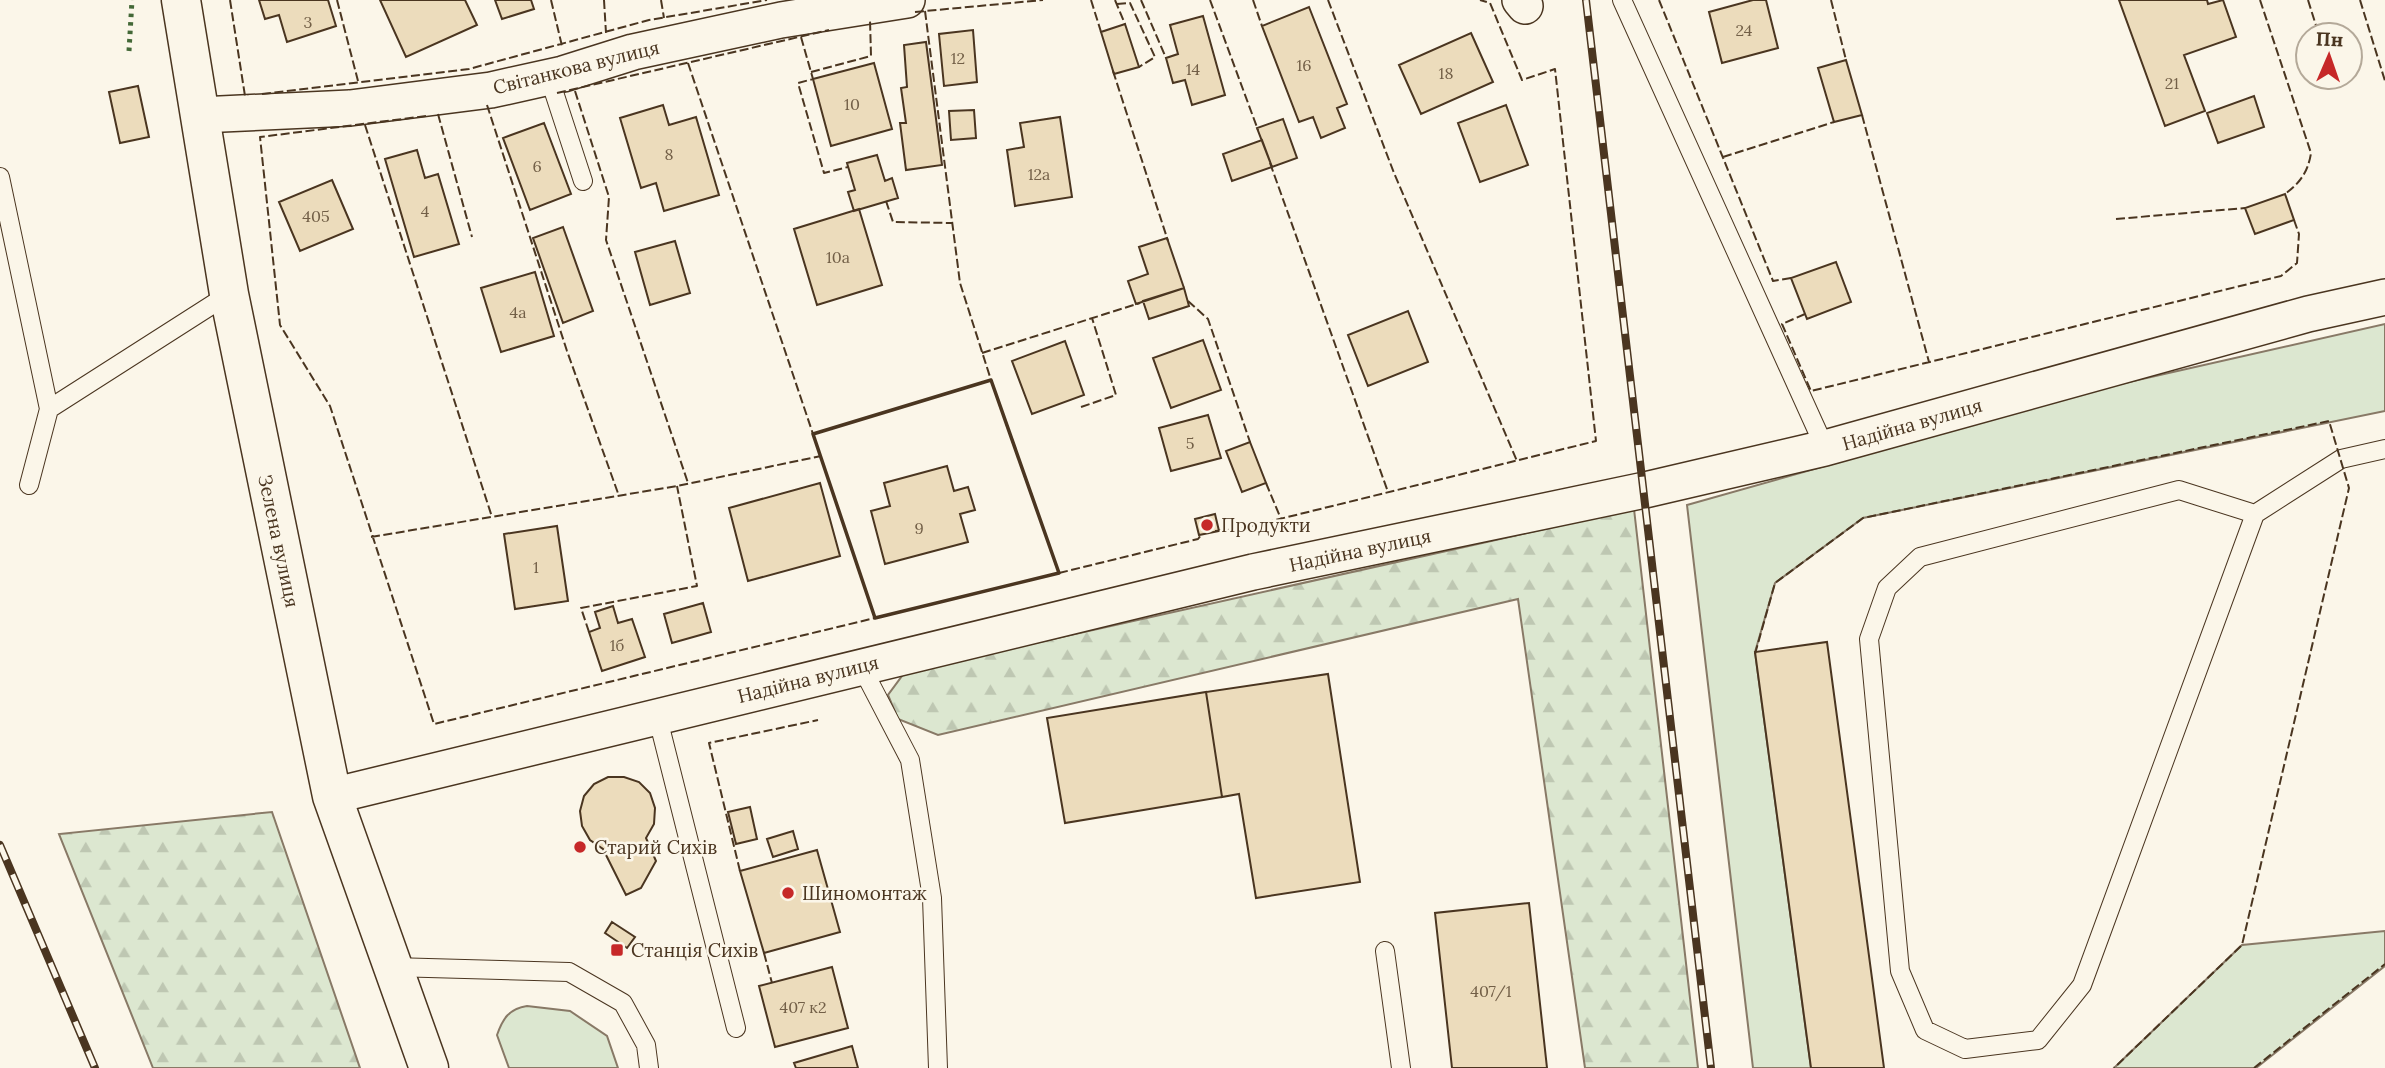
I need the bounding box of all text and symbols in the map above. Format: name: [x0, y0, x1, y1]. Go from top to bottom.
house number: 3: [304, 12, 313, 32]
house number: 24: [1736, 20, 1753, 40]
north arrow: [2294, 21, 2364, 91]
text: Пн: [2315, 27, 2344, 51]
street label: Світанкова вулиця: [490, 35, 662, 99]
house number: 12: [951, 48, 965, 68]
house number: 16: [1296, 55, 1312, 75]
house number: 14: [1186, 59, 1201, 79]
house number: 18: [1439, 63, 1453, 83]
house number: 21: [2165, 73, 2179, 93]
house number: 10: [844, 94, 860, 114]
house number: 8: [665, 144, 674, 164]
house number: 6: [532, 156, 542, 176]
house number: 12а: [1028, 164, 1050, 184]
house number: 4: [421, 201, 430, 221]
house number: 405: [302, 206, 330, 226]
house number: 10а: [826, 247, 850, 267]
house number: 4а: [510, 302, 526, 322]
street label: Надійна вулиця: [1839, 393, 1985, 455]
house number: 5: [1186, 433, 1194, 453]
street label: Зелена вулиця: [253, 472, 305, 610]
place label: Продукти: [1221, 513, 1311, 537]
marker: Продукти: [1199, 517, 1215, 533]
house number: 9: [914, 518, 924, 538]
street label: Надійна вулиця: [1287, 523, 1433, 577]
house number: 1: [533, 557, 539, 577]
house number: 1б: [610, 635, 625, 655]
street label: Надійна вулиця: [735, 650, 881, 708]
place label: Старий Сихів: [594, 835, 717, 859]
marker: Старий Сихів: [572, 839, 588, 855]
place label: Шиномонтаж: [802, 881, 927, 905]
marker: Шиномонтаж: [780, 885, 796, 901]
place label: Станція Сихів: [631, 938, 758, 962]
marker: Станція Сихів: [609, 942, 625, 958]
house number: 407/1: [1470, 981, 1512, 1002]
house number: 407 к2: [779, 997, 827, 1017]

